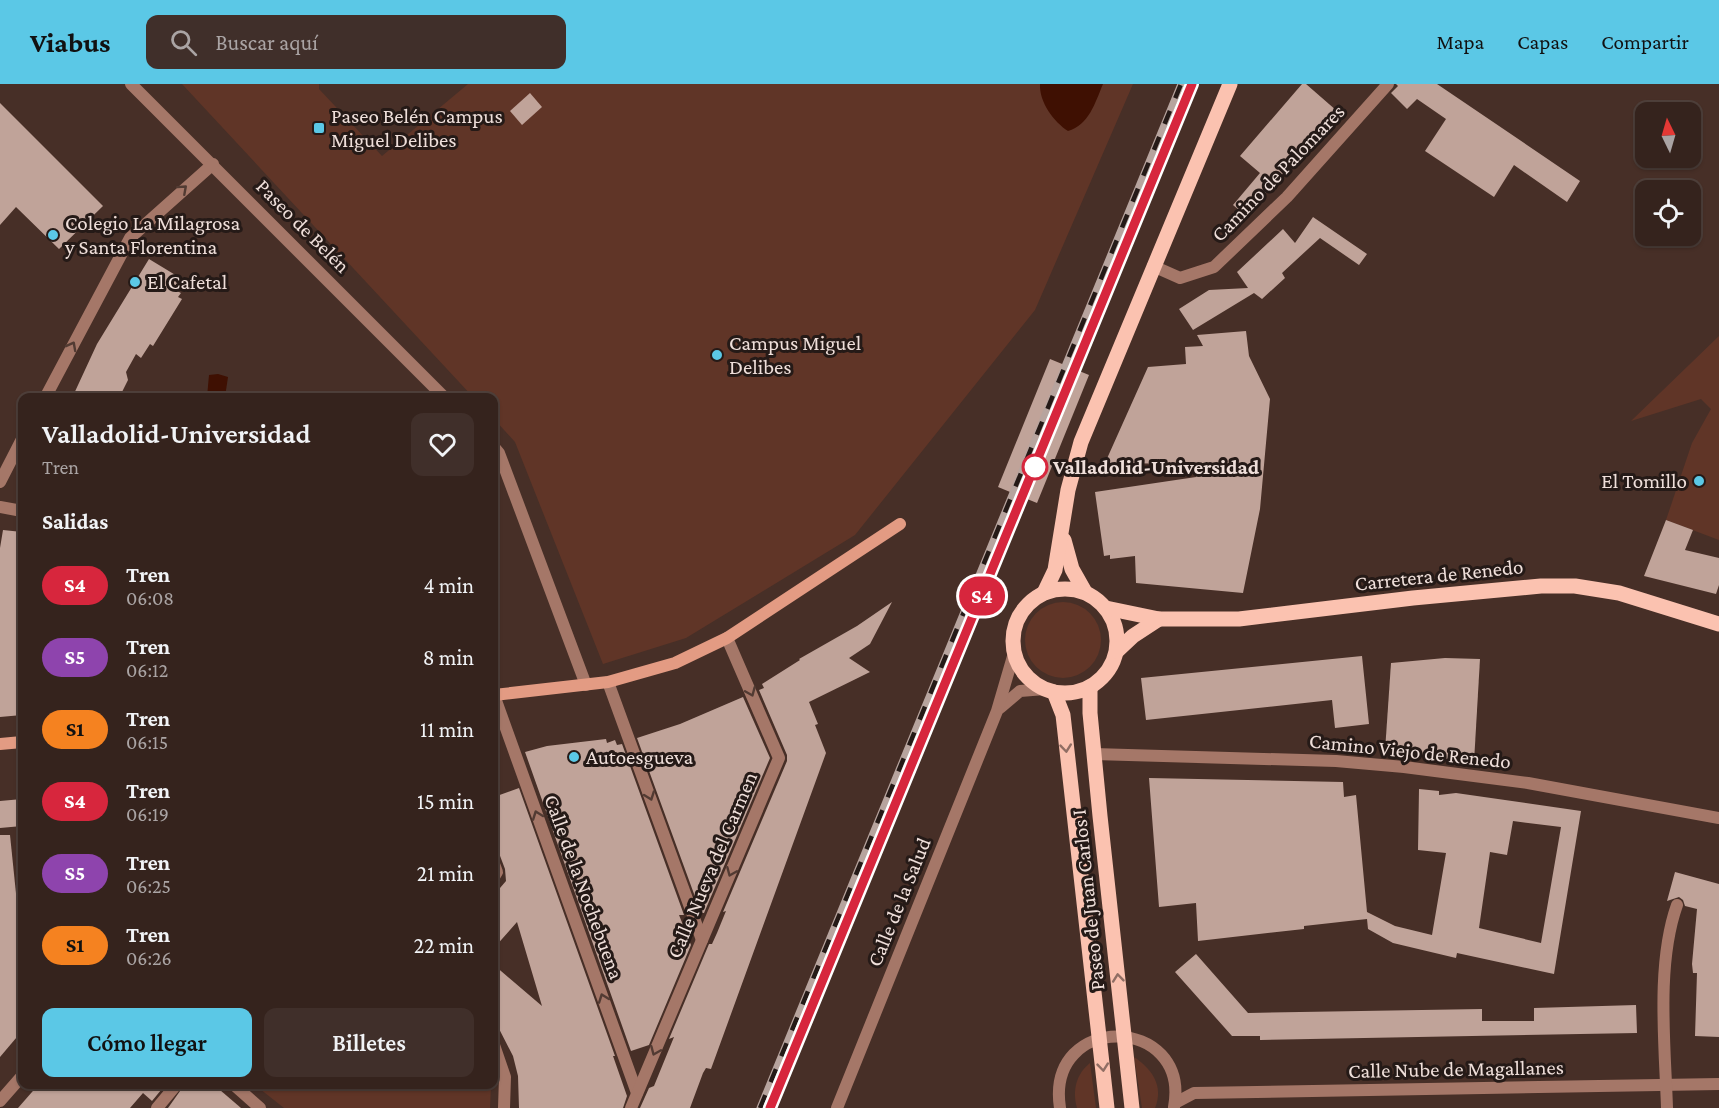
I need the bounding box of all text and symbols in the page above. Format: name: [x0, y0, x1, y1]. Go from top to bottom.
search box: [146, 15, 566, 69]
icon: search: [167, 26, 200, 59]
text: Viabus: [30, 27, 110, 58]
text: Buscar aquí: [215, 30, 318, 55]
text: Mapa: [1436, 30, 1484, 54]
text: Capas: [1517, 30, 1568, 54]
text: Compartir: [1601, 30, 1689, 54]
street label: Camino de Palomares: [1206, 99, 1350, 247]
north arrow: [1635, 102, 1701, 168]
map controls: [1635, 102, 1701, 246]
place label: Paseo Belén Campus Miguel Delibes: [331, 104, 503, 152]
marker: Paseo Belén Campus Miguel Delibes: [312, 121, 326, 135]
street label: Paseo de Belén: [251, 174, 355, 278]
button: locate: [1635, 180, 1701, 246]
one-way arrow: [177, 185, 187, 196]
place label: Colegio La Milagrosa y Santa Florentina: [64, 211, 241, 259]
marker: Colegio La Milagrosa y Santa Florentina: [46, 228, 60, 242]
place label: El Cafetal: [147, 270, 227, 294]
marker: El Cafetal: [128, 275, 142, 289]
place label: Campus Miguel Delibes: [729, 331, 861, 379]
one-way arrow: [65, 342, 76, 352]
marker: Campus Miguel Delibes: [710, 348, 724, 362]
button: heart: [411, 413, 474, 476]
text: Valladolid-Universidad: [42, 418, 311, 449]
marker: Valladolid-Universidad: [1022, 454, 1048, 480]
place label: Valladolid-Universidad: [1052, 455, 1260, 479]
text: Tren: [42, 456, 79, 478]
place label: El Tomillo: [1601, 469, 1687, 493]
marker: El Tomillo: [1692, 474, 1706, 488]
text: Salidas: [42, 509, 108, 534]
street label: Carretera de Renedo: [1354, 554, 1524, 596]
text: Tren: [126, 562, 170, 587]
text: S4: [64, 573, 86, 597]
text: 4 min: [423, 573, 474, 598]
line badge: S4: [955, 576, 1009, 616]
text: S4: [971, 584, 993, 608]
text: 06:08: [126, 587, 174, 609]
text: Tren: [126, 634, 170, 659]
text: S5: [65, 645, 85, 669]
text: 8 min: [423, 645, 474, 670]
text: 06:12: [126, 659, 168, 681]
one-way arrow: [743, 686, 755, 697]
text: Tren: [126, 706, 170, 731]
text: S1: [66, 717, 84, 741]
text: 11 min: [420, 717, 474, 742]
street label: Camino Viejo de Renedo: [1308, 728, 1512, 774]
text: 06:15: [126, 731, 168, 753]
one-way arrow: [1060, 744, 1072, 753]
place label: Autoesgueva: [586, 745, 694, 769]
marker: Autoesgueva: [567, 750, 581, 764]
street label: Calle Nueva del Carmen: [662, 768, 762, 962]
text: Tren: [126, 778, 170, 803]
text: S4: [64, 789, 86, 813]
text: 15 min: [417, 789, 474, 814]
one-way arrow: [642, 790, 655, 801]
street label: Calle de la Nochebuena: [539, 791, 629, 983]
text: 06:19: [126, 803, 169, 825]
street label: Paseo de Juan Carlos I: [1067, 808, 1109, 992]
one-way arrow: [531, 810, 544, 821]
street label: Calle de la Salud: [862, 834, 936, 970]
text: Tren: [126, 850, 170, 875]
text: S5: [65, 861, 85, 885]
text: 21 min: [417, 861, 474, 886]
one-way arrow: [726, 865, 738, 876]
text: 06:25: [126, 875, 171, 897]
text: Tren: [126, 922, 170, 947]
text: S1: [66, 933, 84, 957]
text: 22 min: [414, 933, 474, 958]
text: 06:26: [126, 947, 172, 969]
one-way arrow: [1112, 973, 1125, 982]
one-way arrow: [598, 993, 611, 1004]
button: Cómo llegar: [42, 1008, 252, 1077]
button: Billetes: [264, 1008, 474, 1077]
one-way arrow: [650, 1045, 662, 1056]
street label: Calle Nube de Magallanes: [1348, 1055, 1564, 1083]
one-way arrow: [1096, 1063, 1108, 1072]

